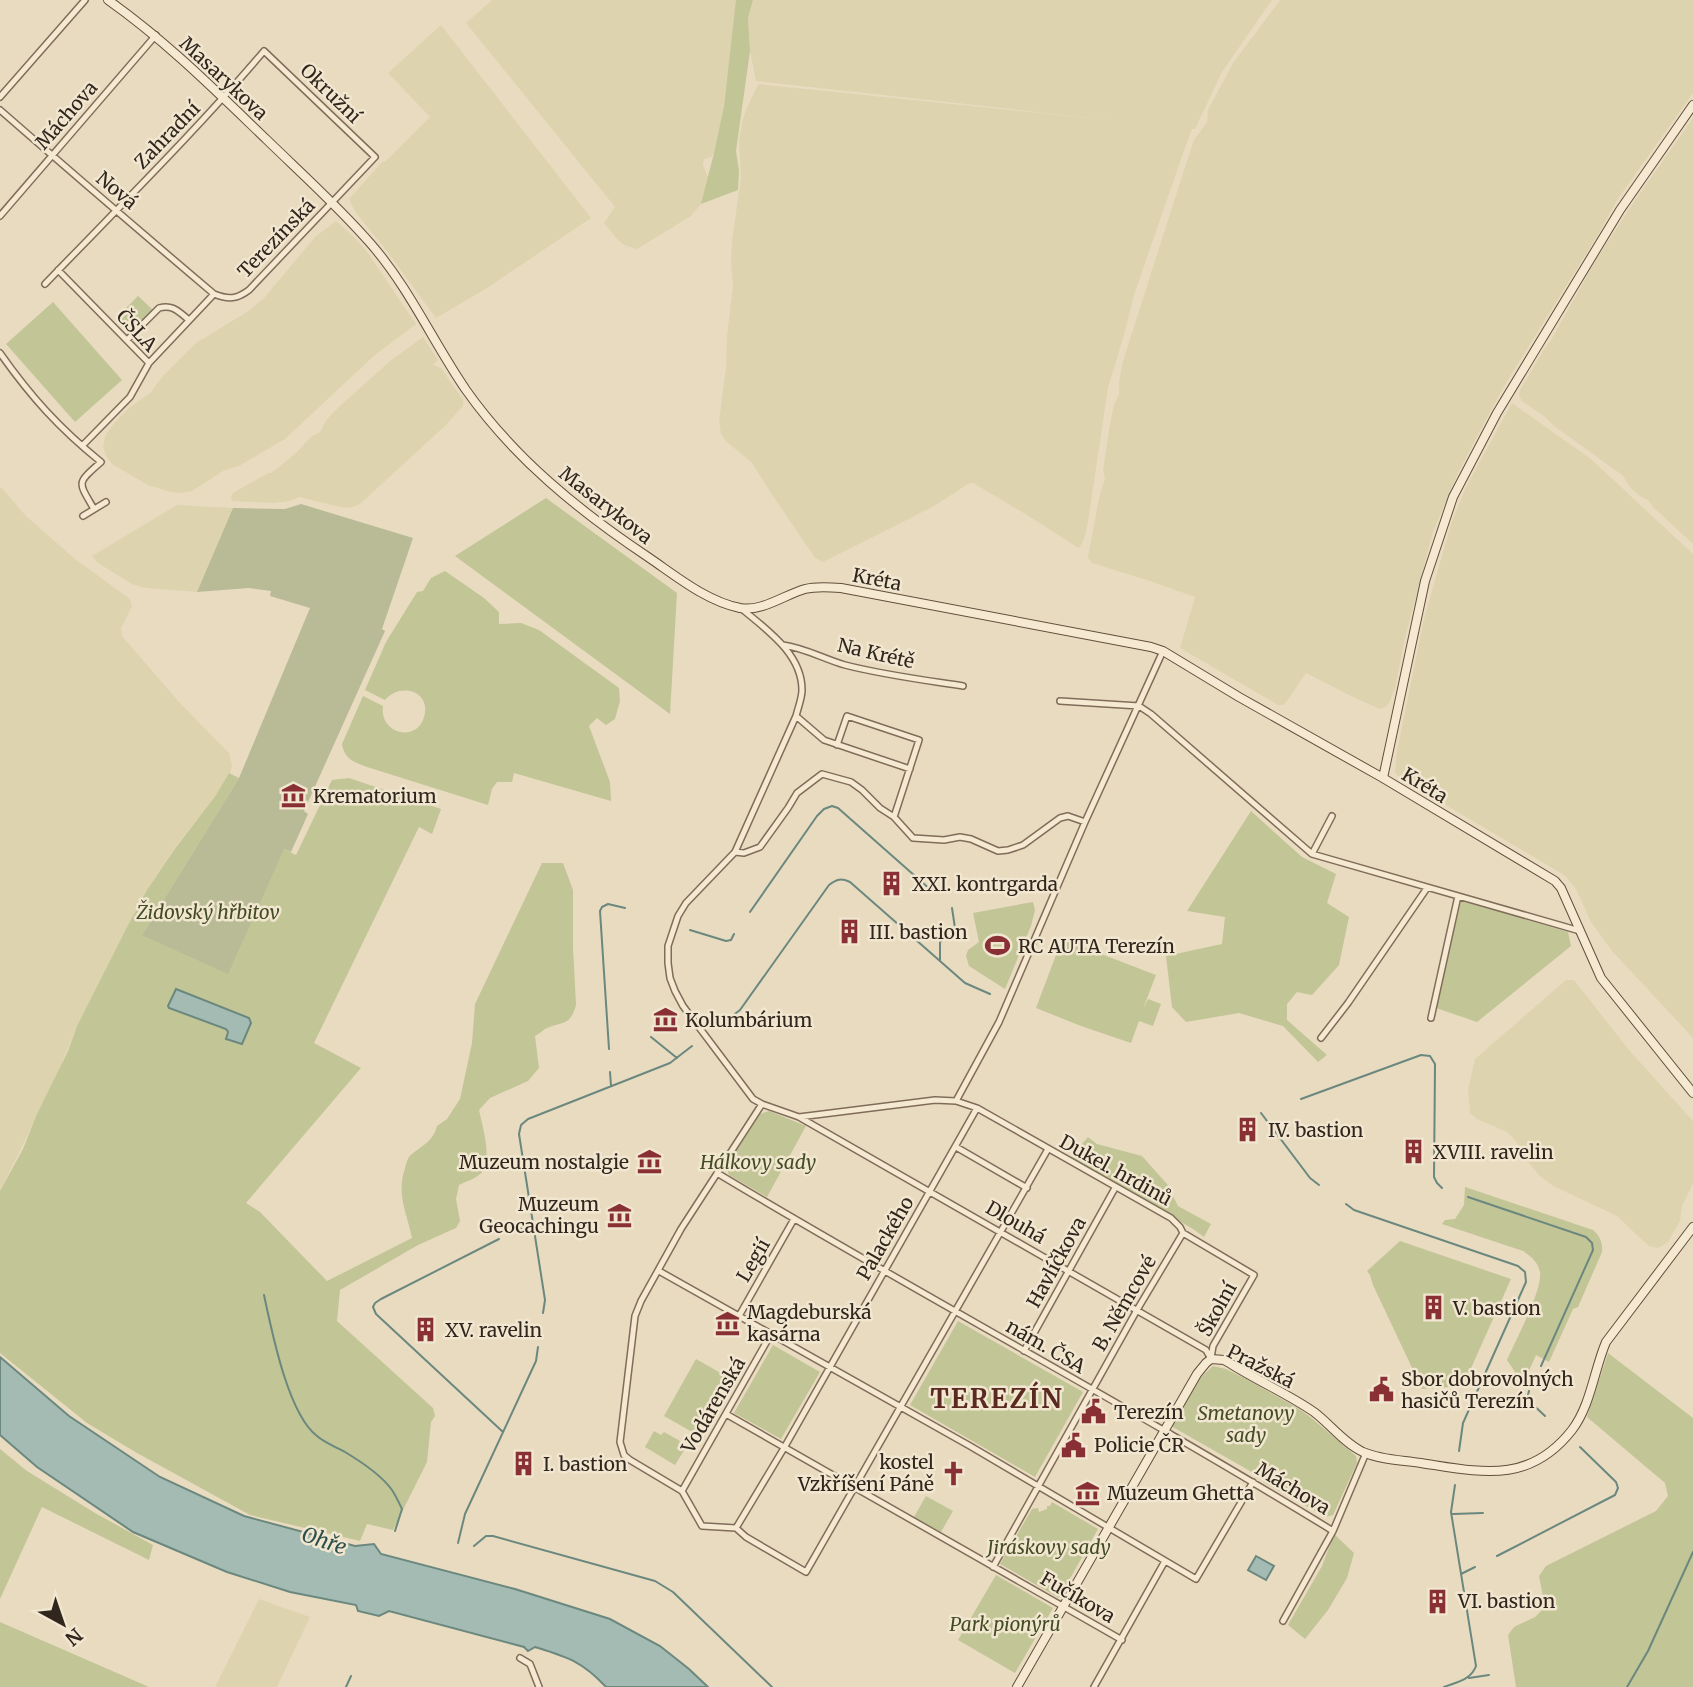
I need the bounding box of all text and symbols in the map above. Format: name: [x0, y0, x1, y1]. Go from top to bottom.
street label: Masarykova: [175, 31, 273, 125]
street label: Okružní: [296, 58, 367, 128]
street label: Máchova: [30, 76, 102, 154]
street label: Zahradní: [129, 96, 205, 174]
street label: Nová: [91, 166, 143, 214]
street label: Terezínská: [232, 193, 320, 283]
street label: ČSLA: [112, 303, 164, 357]
street label: Masarykova: [555, 461, 657, 549]
street label: Kréta: [850, 563, 904, 595]
street label: Na Krétě: [835, 633, 917, 673]
street label: Kréta: [1398, 762, 1452, 808]
museum icon: Krematorium: [279, 782, 307, 810]
place label: Krematorium: [313, 784, 437, 808]
building icon: XXI. kontrgarda: [878, 870, 906, 898]
place label: XXI. kontrgarda: [912, 872, 1058, 896]
park label: Židovský hřbitov: [135, 899, 280, 924]
building icon: III. bastion: [835, 918, 863, 946]
place label: III. bastion: [869, 920, 968, 944]
sports icon: RC AUTA Terezín: [984, 932, 1012, 960]
place label: RC AUTA Terezín: [1018, 934, 1175, 958]
museum icon: Kolumbárium: [651, 1006, 679, 1034]
place label: Kolumbárium: [685, 1008, 812, 1032]
building icon: IV. bastion: [1234, 1116, 1262, 1144]
place label: IV. bastion: [1268, 1118, 1364, 1142]
street label: Dukel. hrdinů: [1056, 1129, 1177, 1211]
building icon: XVIII. ravelin: [1399, 1138, 1427, 1166]
place label: XVIII. ravelin: [1433, 1140, 1554, 1164]
museum icon: Muzeum nostalgie: [635, 1148, 663, 1176]
place label: Muzeum nostalgie: [459, 1150, 629, 1174]
park label: Hálkovy sady: [699, 1150, 816, 1174]
place label: Muzeum Geocachingu: [479, 1192, 599, 1238]
street label: Palackého: [851, 1192, 919, 1284]
street label: Dlouhá: [982, 1195, 1050, 1249]
museum icon: Muzeum Geocachingu: [605, 1201, 633, 1229]
street label: Havlíčkova: [1021, 1212, 1091, 1312]
street label: Legií: [731, 1233, 775, 1286]
street label: B. Němcové: [1087, 1251, 1161, 1355]
street label: Školní: [1191, 1276, 1242, 1340]
building icon: V. bastion: [1419, 1294, 1447, 1322]
place label: V. bastion: [1452, 1296, 1541, 1320]
place label: Magdeburská kasárna: [747, 1300, 871, 1346]
museum icon: Magdeburská kasárna: [713, 1309, 741, 1337]
street label: nám. ČSA: [1002, 1313, 1091, 1379]
building icon: XV. ravelin: [411, 1316, 439, 1344]
place label: XV. ravelin: [445, 1318, 543, 1342]
street label: Pražská: [1223, 1339, 1299, 1393]
street label: Vodárenská: [675, 1353, 750, 1458]
place label: Sbor dobrovolných hasičů Terezín: [1401, 1367, 1574, 1413]
public building icon: Sbor dobrovolných hasičů Terezín: [1367, 1376, 1395, 1404]
district label: TEREZÍN: [930, 1381, 1064, 1415]
public building icon: Terezín: [1080, 1398, 1108, 1426]
place label: Terezín: [1114, 1400, 1184, 1424]
park label: Smetanovy sady: [1198, 1401, 1294, 1447]
public building icon: Policie ČR: [1060, 1431, 1088, 1459]
place label: Policie ČR: [1094, 1432, 1185, 1457]
building icon: I. bastion: [509, 1450, 537, 1478]
place label: kostel Vzkříšení Páně: [797, 1450, 934, 1496]
place label: I. bastion: [543, 1452, 628, 1476]
street label: Máchova: [1251, 1456, 1335, 1520]
church icon: kostel Vzkříšení Páně: [940, 1459, 968, 1487]
museum icon: Muzeum Ghetta: [1073, 1479, 1101, 1507]
place label: Muzeum Ghetta: [1107, 1481, 1254, 1505]
water label: Ohře: [298, 1520, 350, 1561]
park label: Jiráskovy sady: [985, 1535, 1111, 1559]
street label: Fučíkova: [1036, 1566, 1120, 1628]
building icon: VI. bastion: [1424, 1587, 1452, 1615]
north arrow: [28, 1589, 98, 1659]
place label: VI. bastion: [1457, 1589, 1556, 1613]
park label: Park pionýrů: [949, 1612, 1061, 1636]
text: N: [60, 1623, 87, 1651]

